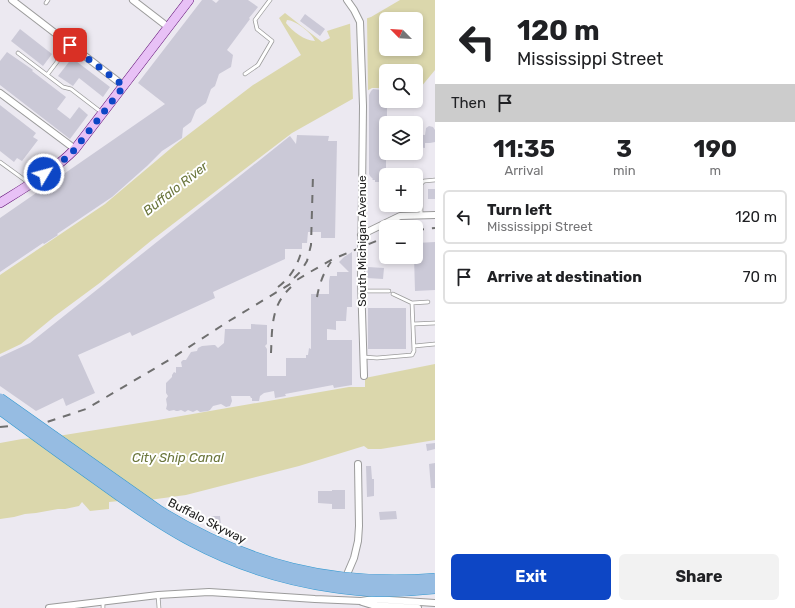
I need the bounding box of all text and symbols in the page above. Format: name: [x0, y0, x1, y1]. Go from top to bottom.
north arrow: [379, 12, 423, 56]
map controls: [379, 12, 423, 264]
text: 120 m: [517, 14, 600, 47]
icon: left: [451, 16, 503, 68]
pin: [53, 28, 87, 62]
icon: arrive: [59, 34, 81, 56]
text: Mississippi Street: [517, 48, 663, 70]
button: search: [379, 64, 423, 108]
icon: arrive: [494, 92, 516, 114]
text: Then: [451, 94, 486, 112]
button: layers: [379, 116, 423, 160]
text: 11:35: [493, 135, 555, 163]
text: 3: [616, 135, 632, 163]
text: 190: [693, 135, 737, 163]
position arrow: [23, 153, 65, 195]
water label: Buffalo River: [140, 158, 211, 218]
text: Arrival: [504, 163, 543, 178]
text: min: [613, 163, 636, 178]
text: m: [709, 163, 721, 178]
button: +: [379, 168, 423, 212]
street label: South Michigan Avenue: [355, 175, 369, 307]
text: Turn left: [487, 201, 552, 219]
icon: left: [453, 206, 475, 228]
text: 120 m: [735, 208, 777, 226]
text: Mississippi Street: [487, 219, 593, 234]
button: −: [379, 220, 423, 264]
icon: arrive: [453, 266, 475, 288]
text: Arrive at destination: [487, 268, 642, 286]
text: 70 m: [743, 268, 777, 286]
water label: City Ship Canal: [132, 450, 225, 465]
street label: Buffalo Skyway: [166, 495, 249, 547]
button: Exit: [451, 554, 611, 600]
button: Share: [619, 554, 779, 600]

